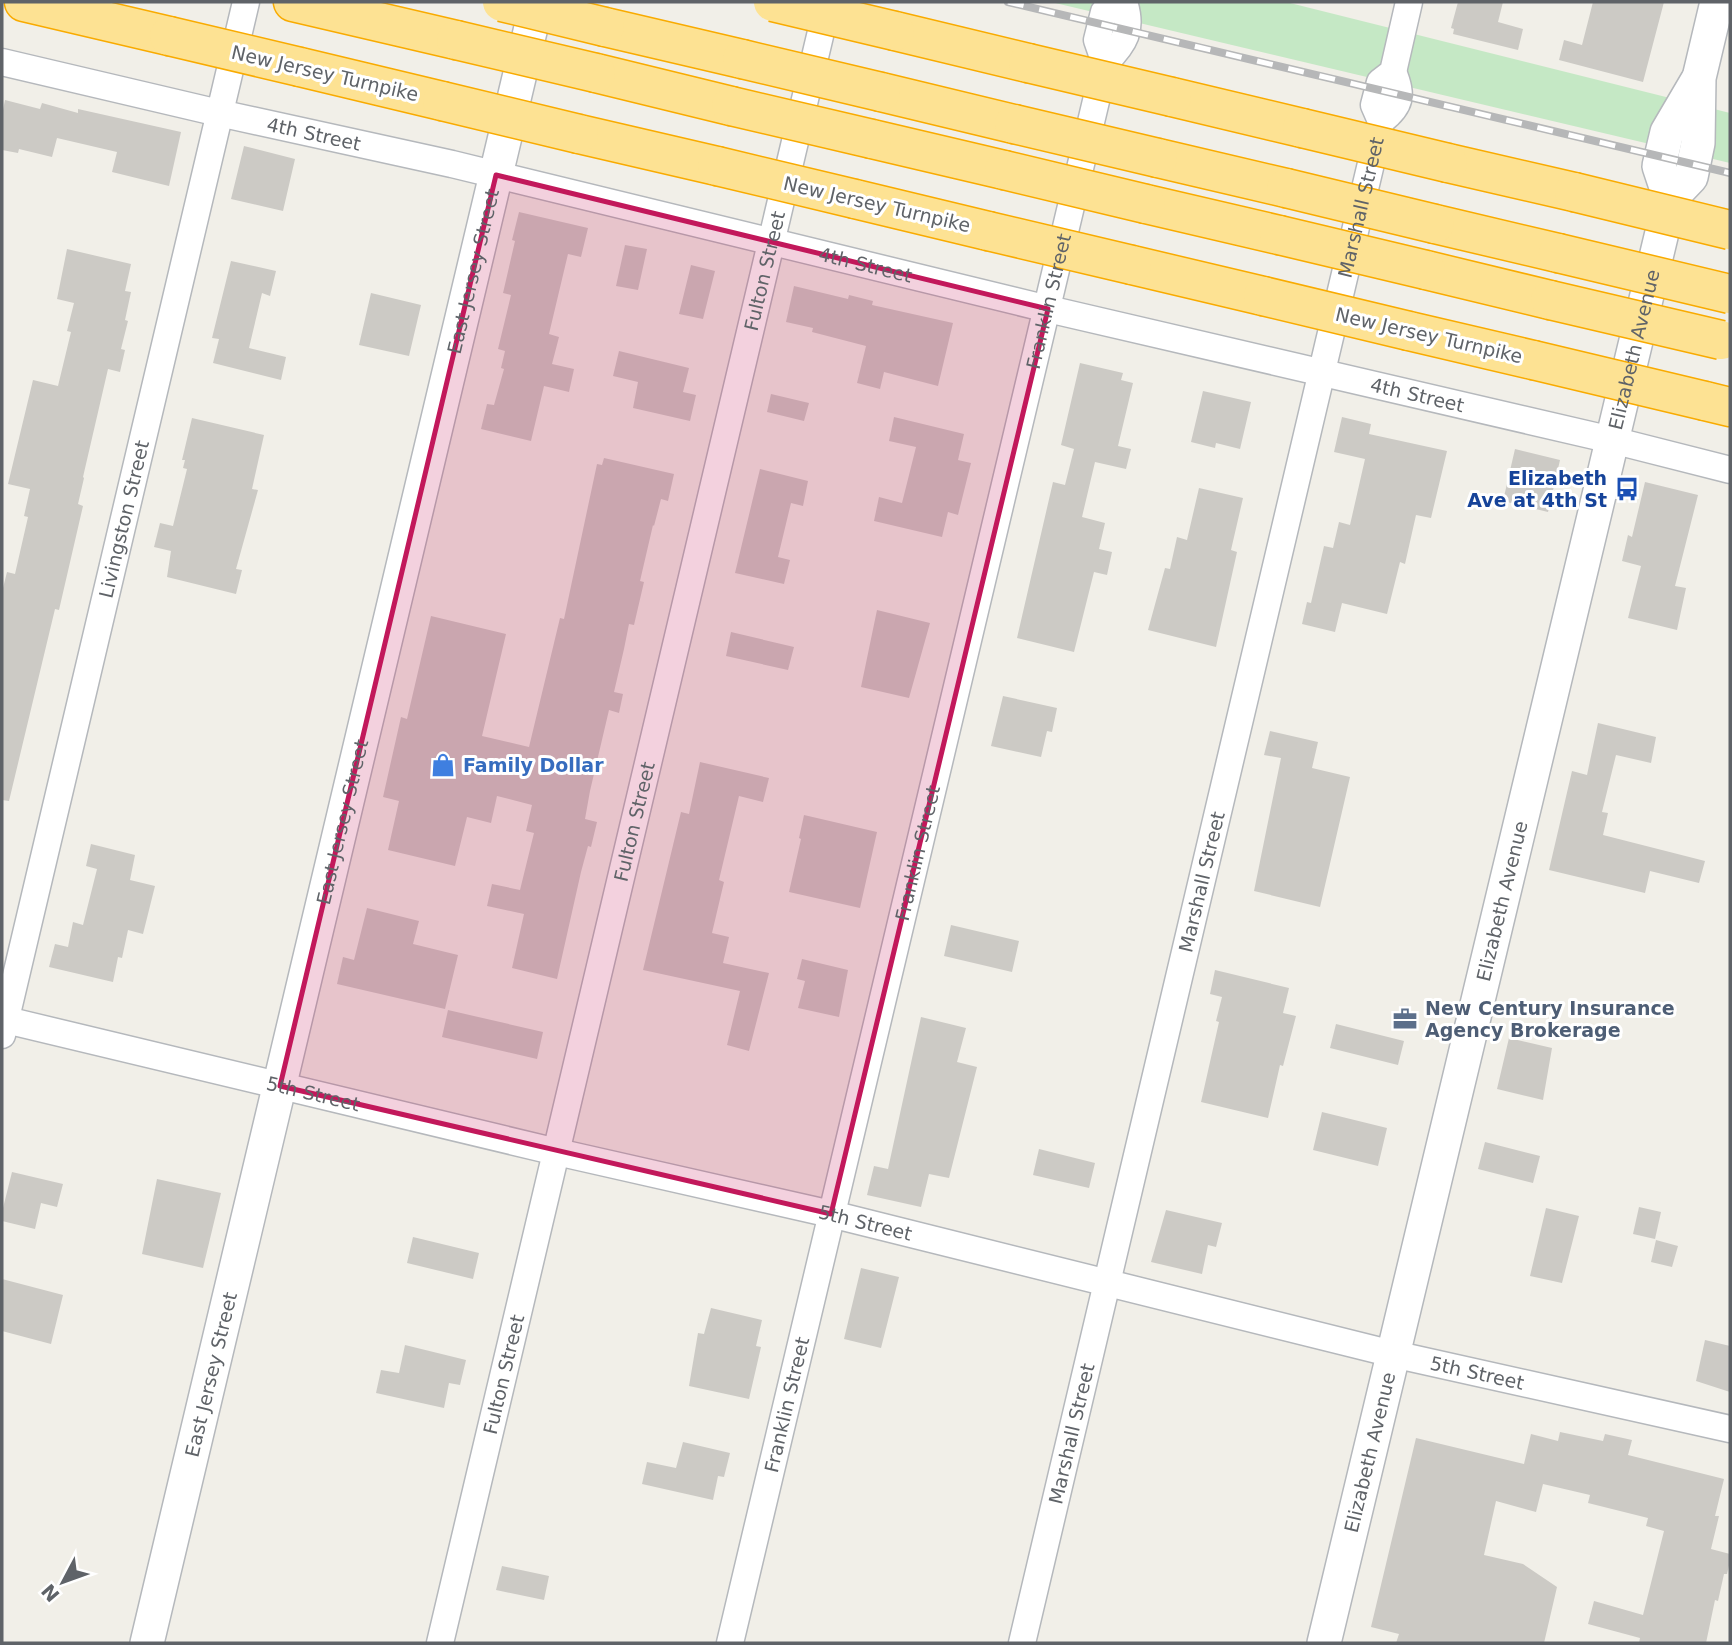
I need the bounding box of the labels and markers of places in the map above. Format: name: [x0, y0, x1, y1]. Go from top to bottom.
place label: Elizabeth Ave at 4th St: [1467, 467, 1607, 511]
bus stop icon: Elizabeth Ave at 4th St: [1613, 475, 1641, 503]
shop icon: Family Dollar: [429, 751, 457, 779]
place label: Family Dollar: [463, 754, 604, 776]
place label: New Century Insurance Agency Brokerage: [1425, 997, 1675, 1041]
office icon: New Century Insurance Agency Brokerage: [1391, 1005, 1419, 1033]

